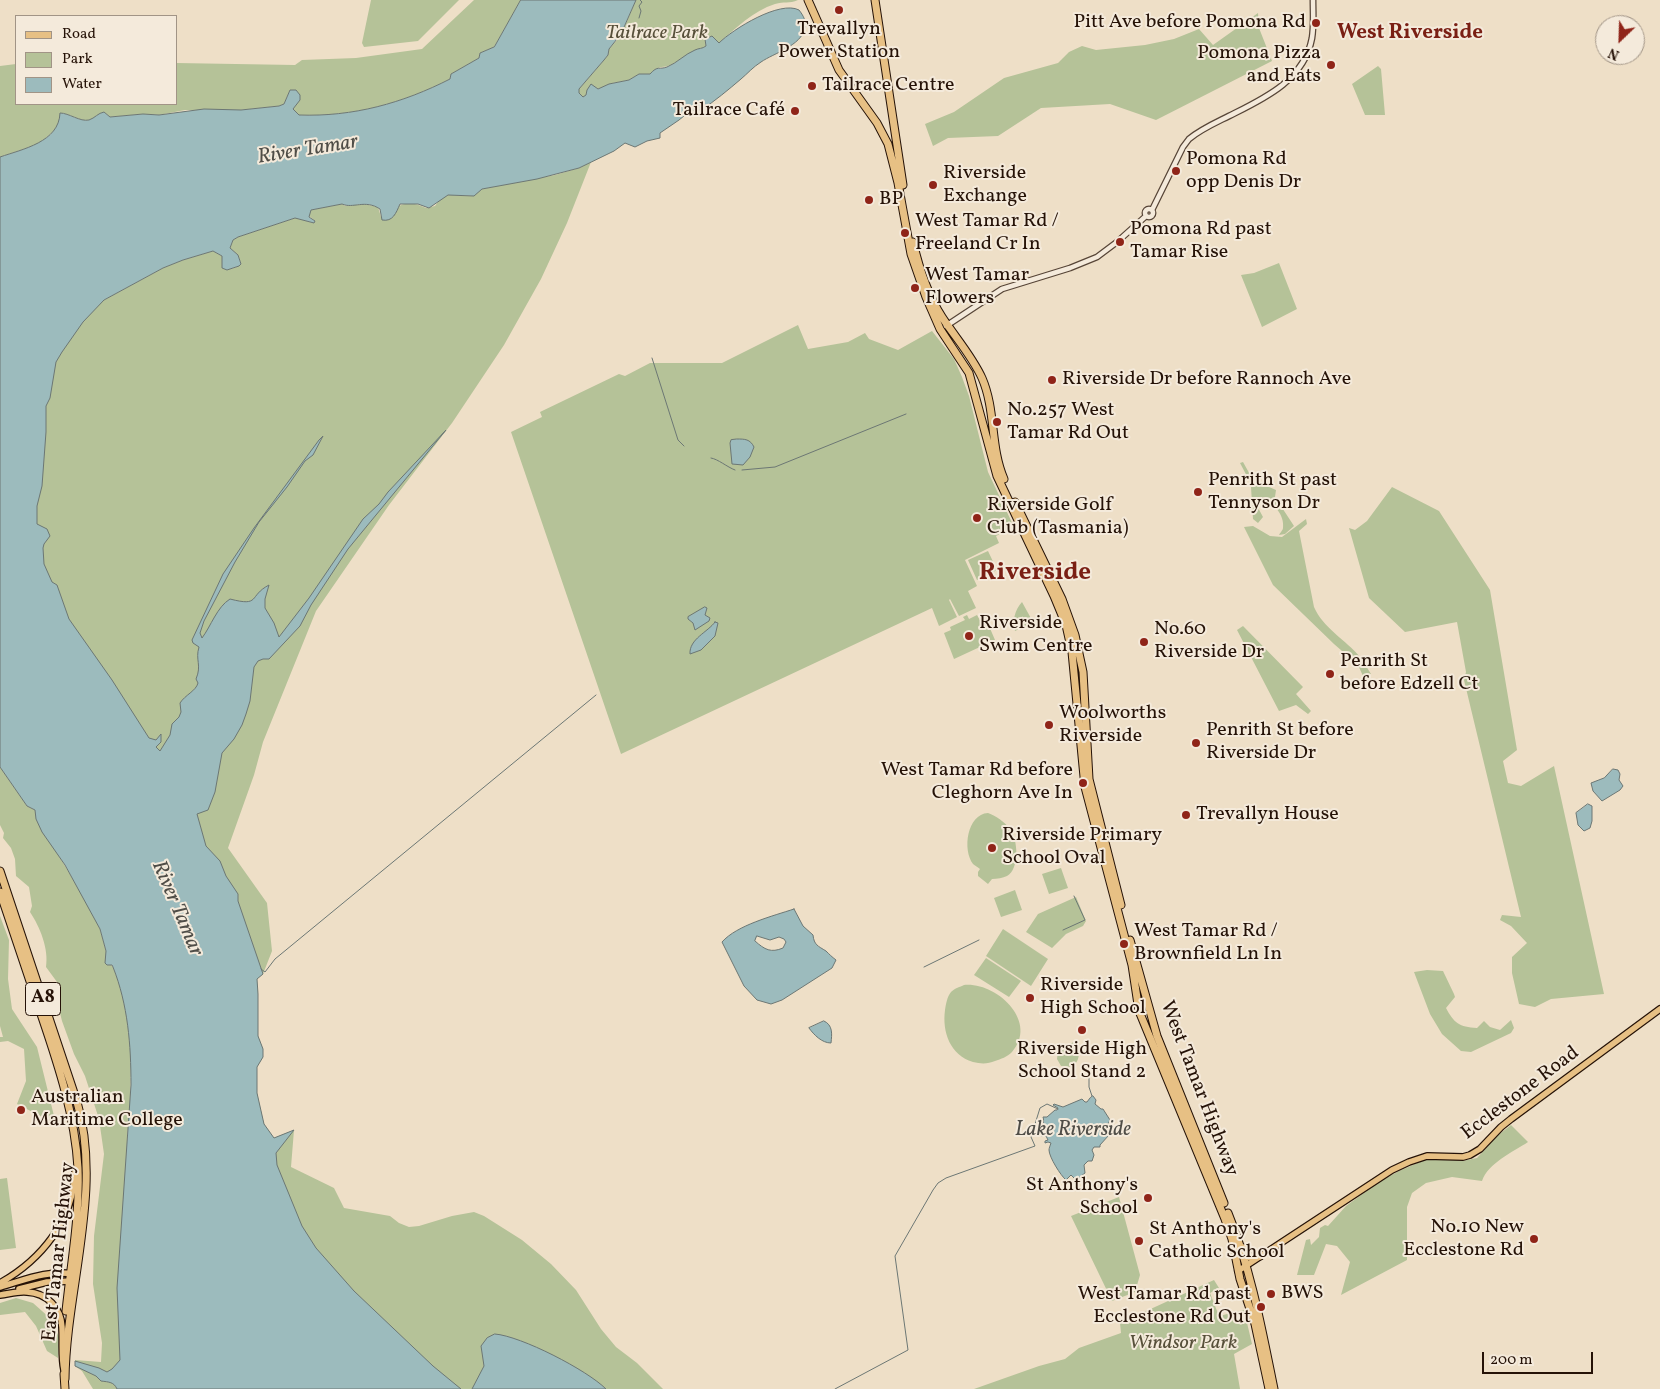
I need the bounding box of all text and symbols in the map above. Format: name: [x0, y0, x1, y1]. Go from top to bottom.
marker: Trevallyn Power Station: [833, 4, 845, 16]
place label: Pitt Ave before Pomona Rd: [1073, 11, 1306, 35]
legend: [15, 15, 178, 105]
north arrow: [1595, 15, 1645, 65]
marker: Pitt Ave before Pomona Rd: [1310, 17, 1322, 29]
place label: Trevallyn Power Station: [778, 18, 900, 65]
district label: West Riverside: [1337, 21, 1483, 47]
park label: Tailrace Park: [606, 22, 708, 46]
text: Road: [62, 24, 96, 45]
place label: Pomona Pizza and Eats: [1197, 42, 1321, 89]
text: N: [1606, 43, 1623, 64]
text: Park: [62, 49, 93, 70]
marker: Pomona Pizza and Eats: [1325, 59, 1337, 71]
text: Water: [62, 74, 102, 95]
place label: Tailrace Centre: [822, 74, 955, 98]
marker: Tailrace Centre: [806, 80, 818, 92]
place label: Tailrace Café: [672, 99, 785, 123]
marker: Tailrace Café: [789, 105, 801, 117]
water label: River Tamar: [256, 131, 360, 171]
place label: Pomona Rd opp Denis Dr: [1186, 148, 1301, 195]
place label: Riverside Exchange: [943, 162, 1027, 209]
marker: Pomona Rd opp Denis Dr: [1170, 165, 1182, 177]
marker: Riverside Exchange: [927, 179, 939, 191]
place label: BP: [879, 188, 903, 212]
marker: BP: [863, 194, 875, 206]
place label: West Tamar Rd / Freeland Cr In: [915, 210, 1059, 257]
place label: Pomona Rd past Tamar Rise: [1130, 218, 1272, 265]
marker: West Tamar Rd / Freeland Cr In: [899, 227, 911, 239]
marker: Pomona Rd past Tamar Rise: [1114, 236, 1126, 248]
place label: West Tamar Flowers: [925, 264, 1029, 311]
marker: West Tamar Flowers: [909, 282, 921, 294]
place label: Riverside Dr before Rannoch Ave: [1062, 368, 1351, 392]
marker: Riverside Dr before Rannoch Ave: [1046, 374, 1058, 386]
place label: No.257 West Tamar Rd Out: [1007, 399, 1129, 446]
marker: No.257 West Tamar Rd Out: [991, 416, 1003, 428]
place label: Penrith St past Tennyson Dr: [1208, 469, 1337, 516]
marker: Penrith St past Tennyson Dr: [1192, 486, 1204, 498]
place label: Riverside Golf Club (Tasmania): [987, 494, 1128, 541]
marker: Riverside Golf Club (Tasmania): [971, 512, 983, 524]
district label: Riverside: [979, 559, 1091, 589]
place label: Riverside Swim Centre: [979, 612, 1093, 659]
place label: No.60 Riverside Dr: [1154, 618, 1264, 665]
marker: Riverside Swim Centre: [963, 630, 975, 642]
marker: No.60 Riverside Dr: [1138, 636, 1150, 648]
place label: Penrith St before Edzell Ct: [1340, 650, 1479, 697]
marker: Penrith St before Edzell Ct: [1324, 668, 1336, 680]
place label: Woolworths Riverside: [1059, 702, 1166, 749]
marker: Woolworths Riverside: [1043, 719, 1055, 731]
place label: Penrith St before Riverside Dr: [1206, 719, 1354, 766]
marker: Penrith St before Riverside Dr: [1190, 737, 1202, 749]
place label: West Tamar Rd before Cleghorn Ave In: [881, 759, 1073, 806]
marker: West Tamar Rd before Cleghorn Ave In: [1077, 777, 1089, 789]
place label: Trevallyn House: [1196, 803, 1339, 827]
marker: Trevallyn House: [1180, 809, 1192, 821]
place label: Riverside Primary School Oval: [1002, 824, 1162, 871]
marker: Riverside Primary School Oval: [986, 842, 998, 854]
water label: River Tamar: [145, 857, 207, 961]
place label: West Tamar Rd / Brownfield Ln In: [1134, 920, 1282, 967]
marker: West Tamar Rd / Brownfield Ln In: [1118, 938, 1130, 950]
place label: Riverside High School: [1040, 974, 1146, 1021]
road number: A8: [26, 982, 60, 1016]
marker: Riverside High School: [1024, 992, 1036, 1004]
street label: West Tamar Highway: [1153, 998, 1243, 1180]
marker: Riverside High School Stand 2: [1076, 1024, 1088, 1036]
place label: Riverside High School Stand 2: [1017, 1038, 1147, 1085]
street label: Ecclestone Road: [1457, 1042, 1585, 1146]
place label: Australian Maritime College: [31, 1086, 183, 1133]
marker: Australian Maritime College: [15, 1104, 27, 1116]
water label: Lake Riverside: [1015, 1118, 1131, 1144]
street label: East Tamar Highway: [39, 1161, 81, 1343]
place label: St Anthony's School: [1026, 1174, 1138, 1221]
marker: St Anthony's School: [1142, 1192, 1154, 1204]
place label: No.10 New Ecclestone Rd: [1403, 1216, 1524, 1263]
place label: St Anthony's Catholic School: [1149, 1218, 1284, 1265]
marker: No.10 New Ecclestone Rd: [1528, 1233, 1540, 1245]
marker: St Anthony's Catholic School: [1133, 1235, 1145, 1247]
place label: BWS: [1281, 1282, 1323, 1306]
place label: West Tamar Rd past Ecclestone Rd Out: [1077, 1283, 1251, 1330]
marker: BWS: [1265, 1288, 1277, 1300]
marker: West Tamar Rd past Ecclestone Rd Out: [1255, 1301, 1267, 1313]
park label: Windsor Park: [1129, 1332, 1237, 1356]
scale bar: [1485, 1342, 1596, 1374]
text: 200 m: [1490, 1350, 1533, 1371]

